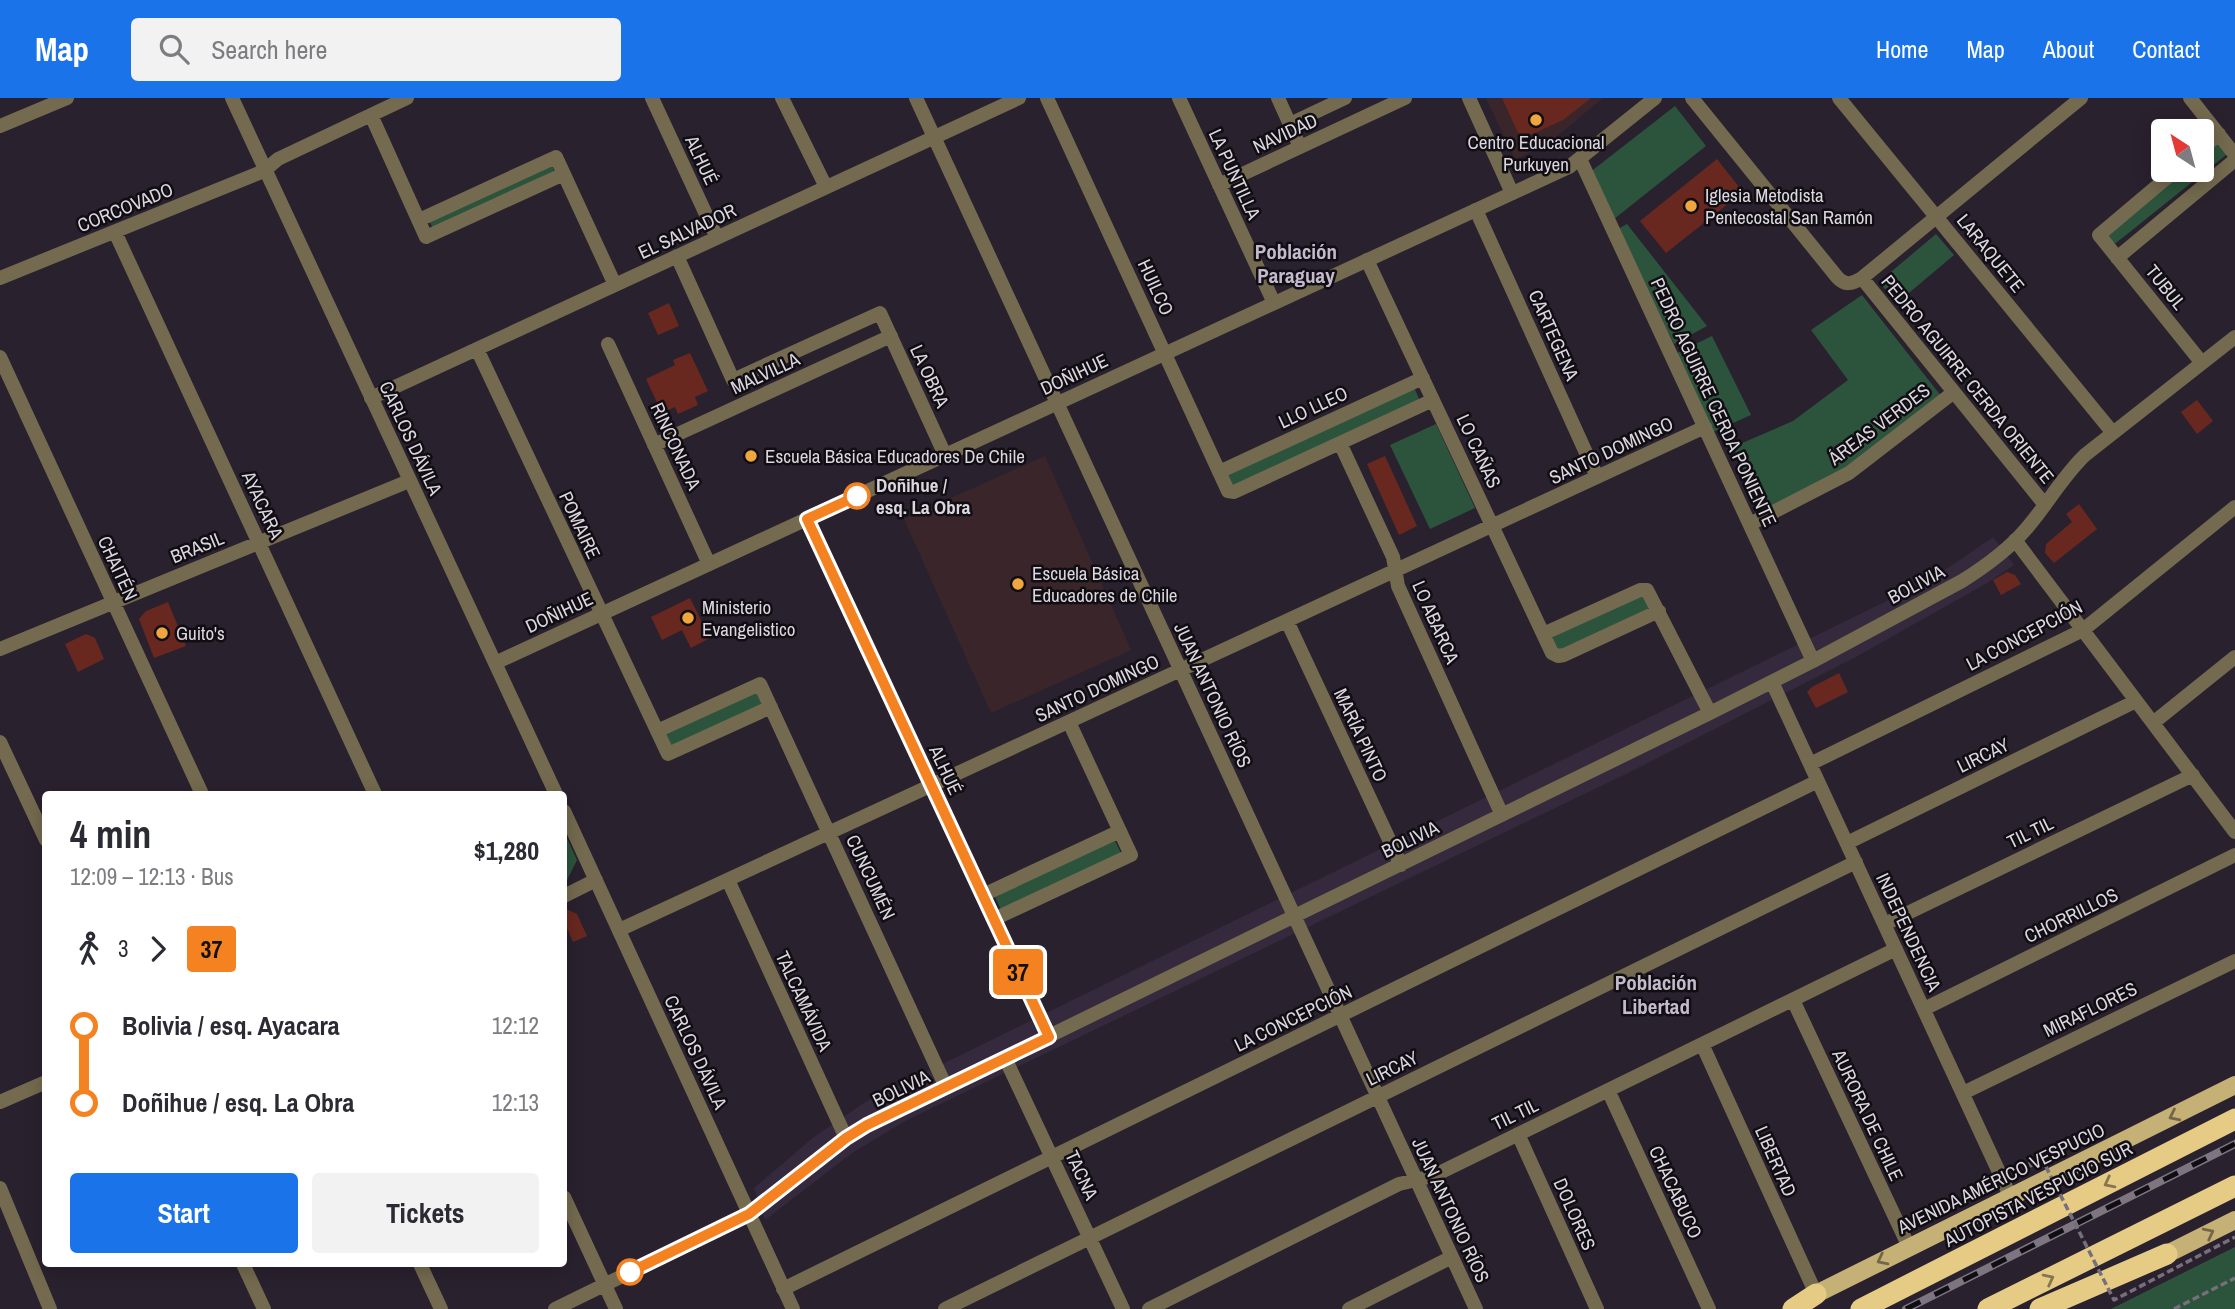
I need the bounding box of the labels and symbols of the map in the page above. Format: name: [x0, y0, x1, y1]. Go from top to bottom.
street label: NAVIDAD: [1249, 107, 1321, 159]
marker: Centro Educacional Purkuyen: [1528, 112, 1544, 128]
north arrow: [2151, 119, 2214, 182]
street label: LA PUNTILLA: [1203, 125, 1268, 224]
place label: Centro Educacional Purkuyen: [1468, 129, 1604, 177]
street label: ALHUÉ: [679, 130, 725, 189]
street label: CORCOVADO: [73, 176, 177, 238]
place label: Iglesia Metodista Pentecostal San Ramón: [1705, 182, 1873, 230]
street label: EL SALVADOR: [634, 197, 740, 265]
marker: Iglesia Metodista Pentecostal San Ramón: [1683, 198, 1699, 214]
street label: LARAQUETE: [1951, 208, 2031, 298]
district label: Población Paraguay: [1255, 237, 1337, 290]
street label: HUILCO: [1132, 255, 1180, 319]
street label: TUBUL: [2140, 259, 2192, 315]
street label: PEDRO AGUIRRE CERDA ORIENTE: [1876, 269, 2060, 489]
street label: PEDRO AGUIRRE CERDA PONIENTE: [1645, 273, 1783, 531]
street label: CARTEGENA: [1522, 286, 1586, 385]
street label: LA OBRA: [904, 340, 956, 412]
street label: MALVILLA: [726, 345, 804, 400]
street label: DOÑIHUE: [1036, 347, 1112, 401]
street label: CARLOS DÁVILA: [373, 377, 449, 500]
street label: ÁREAS VERDES: [1822, 377, 1935, 471]
street label: LLO LLEO: [1274, 380, 1352, 434]
street label: RINCONADA: [644, 398, 708, 494]
street label: LO CAÑAS: [1451, 410, 1507, 492]
street label: SANTO DOMINGO: [1545, 410, 1677, 490]
place label: Escuela Básica Educadores De Chile: [765, 443, 1025, 469]
marker: Escuela Básica Educadores De Chile: [743, 448, 759, 464]
street label: AYACARA: [236, 466, 290, 544]
place label: Doñihue / esq. La Obra: [876, 472, 971, 520]
marker: Doñihue / esq. La Obra: [844, 483, 870, 509]
street label: POMAIRE: [553, 487, 607, 563]
street label: BRASIL: [166, 524, 228, 569]
street label: CHAITÉN: [92, 532, 144, 604]
street label: BOLIVIA: [1883, 558, 1949, 610]
place label: Escuela Básica Educadores de Chile: [1032, 560, 1178, 608]
marker: Escuela Básica Educadores de Chile: [1010, 576, 1026, 592]
street label: LO ABARCA: [1406, 576, 1466, 668]
street label: DOÑIHUE: [521, 585, 597, 639]
street label: LA CONCEPCIÓN: [1961, 593, 2087, 677]
place label: Ministerio Evangelistico: [702, 594, 796, 642]
marker: Ministerio Evangelistico: [680, 610, 696, 626]
street label: JUAN ANTONIO RÍOS: [1168, 618, 1258, 772]
place label: Guito's: [176, 620, 225, 646]
marker: Guito's: [154, 625, 170, 641]
street label: SANTO DOMINGO: [1031, 648, 1163, 728]
street label: MARÍA PINTO: [1328, 684, 1394, 786]
street label: LIRCAY: [1953, 731, 2014, 779]
street label: ALHUÉ: [923, 740, 969, 799]
street label: TIL TIL: [2002, 810, 2058, 854]
street label: BOLIVIA: [1377, 814, 1443, 864]
street label: CUNCUMÉN: [840, 830, 902, 924]
street label: INDEPENDENCIA: [1870, 868, 1948, 996]
street label: CHORRILLOS: [2020, 881, 2122, 949]
street label: TALCAMÁVIDA: [769, 947, 839, 1056]
line badge: 37: [986, 949, 1050, 995]
district label: Población Libertad: [1615, 968, 1697, 1021]
street label: MIRAFLORES: [2039, 975, 2141, 1043]
street label: LA CONCEPCIÓN: [1230, 978, 1356, 1058]
street label: CARLOS DÁVILA: [658, 991, 734, 1114]
street label: LIRCAY: [1362, 1044, 1423, 1092]
street label: AURORA DE CHILE: [1826, 1044, 1910, 1185]
street label: BOLIVIA: [868, 1063, 934, 1113]
street label: TIL TIL: [1487, 1092, 1543, 1136]
one-way arrow: [2169, 1108, 2181, 1122]
street label: AVENIDA AMÉRICO VESPUCIO: [1892, 1116, 2109, 1240]
street label: LIBERTAD: [1749, 1122, 1803, 1200]
street label: JUAN ANTONIO RÍOS: [1406, 1133, 1496, 1287]
street label: AUTOPISTA VESPUCIO SUR: [1938, 1135, 2137, 1253]
street label: CHACABUCO: [1643, 1141, 1709, 1243]
street label: TACNA: [1059, 1146, 1105, 1204]
street label: DOLORES: [1548, 1174, 1602, 1254]
one-way arrow: [2104, 1175, 2116, 1189]
one-way arrow: [2202, 1228, 2214, 1242]
one-way arrow: [1877, 1252, 1890, 1266]
unlabelled marker: [617, 1259, 643, 1285]
one-way arrow: [2042, 1273, 2054, 1287]

